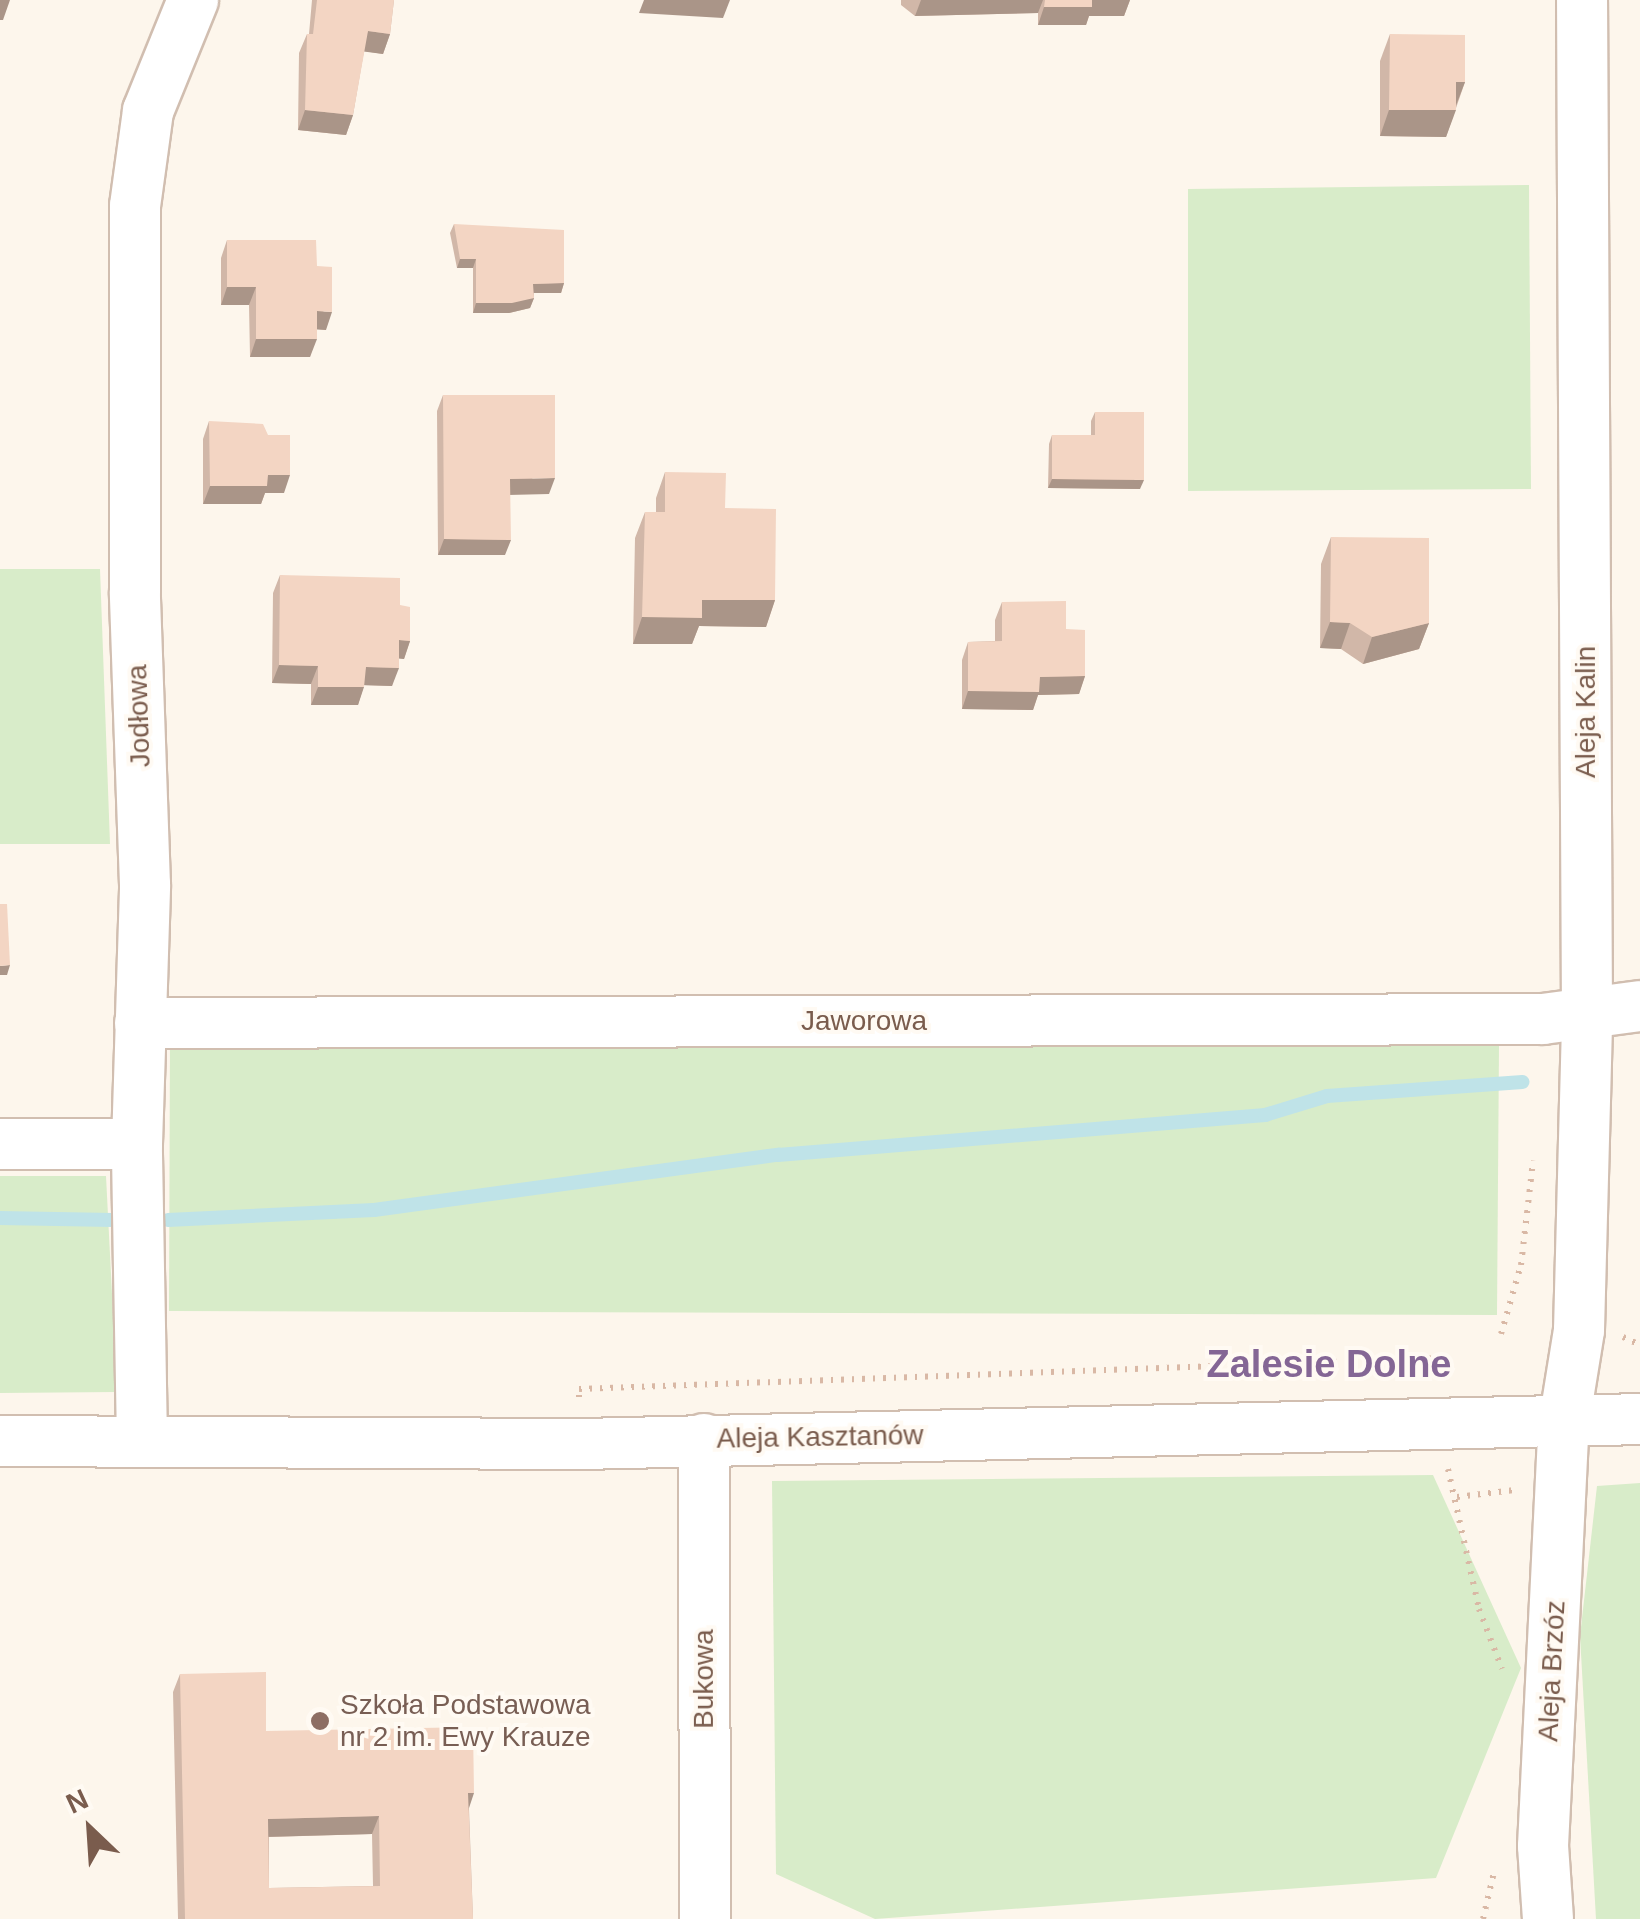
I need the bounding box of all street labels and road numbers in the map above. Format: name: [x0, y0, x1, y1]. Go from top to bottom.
street label: Aleja Kalin: [1569, 646, 1603, 778]
street label: Jodłowa: [120, 664, 158, 768]
street label: Jaworowa: [801, 1004, 927, 1038]
street label: Aleja Kasztanów: [716, 1418, 924, 1456]
street label: Aleja Brzóz: [1532, 1599, 1572, 1743]
street label: Bukowa: [687, 1629, 721, 1729]

